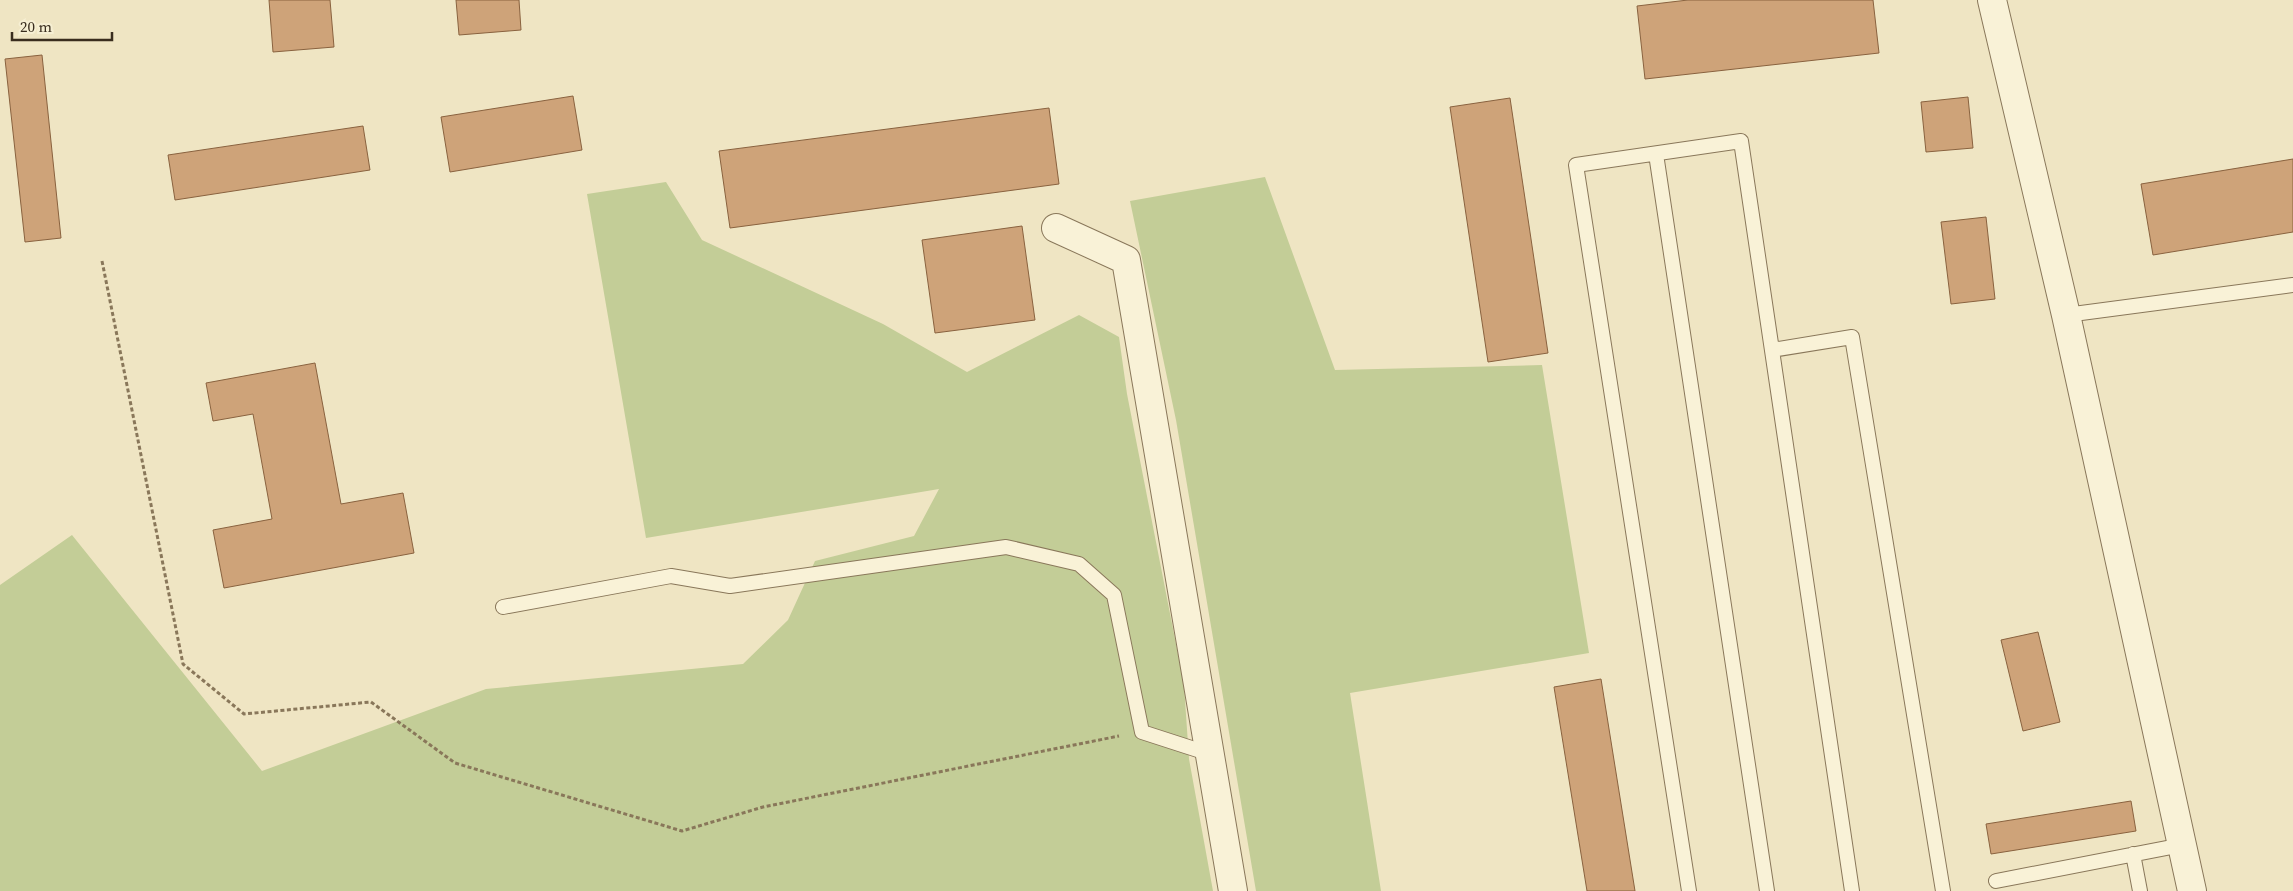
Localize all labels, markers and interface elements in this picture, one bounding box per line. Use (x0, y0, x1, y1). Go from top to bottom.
scale bar (12, 10, 112, 42)
text: 20 m (20, 16, 52, 37)

